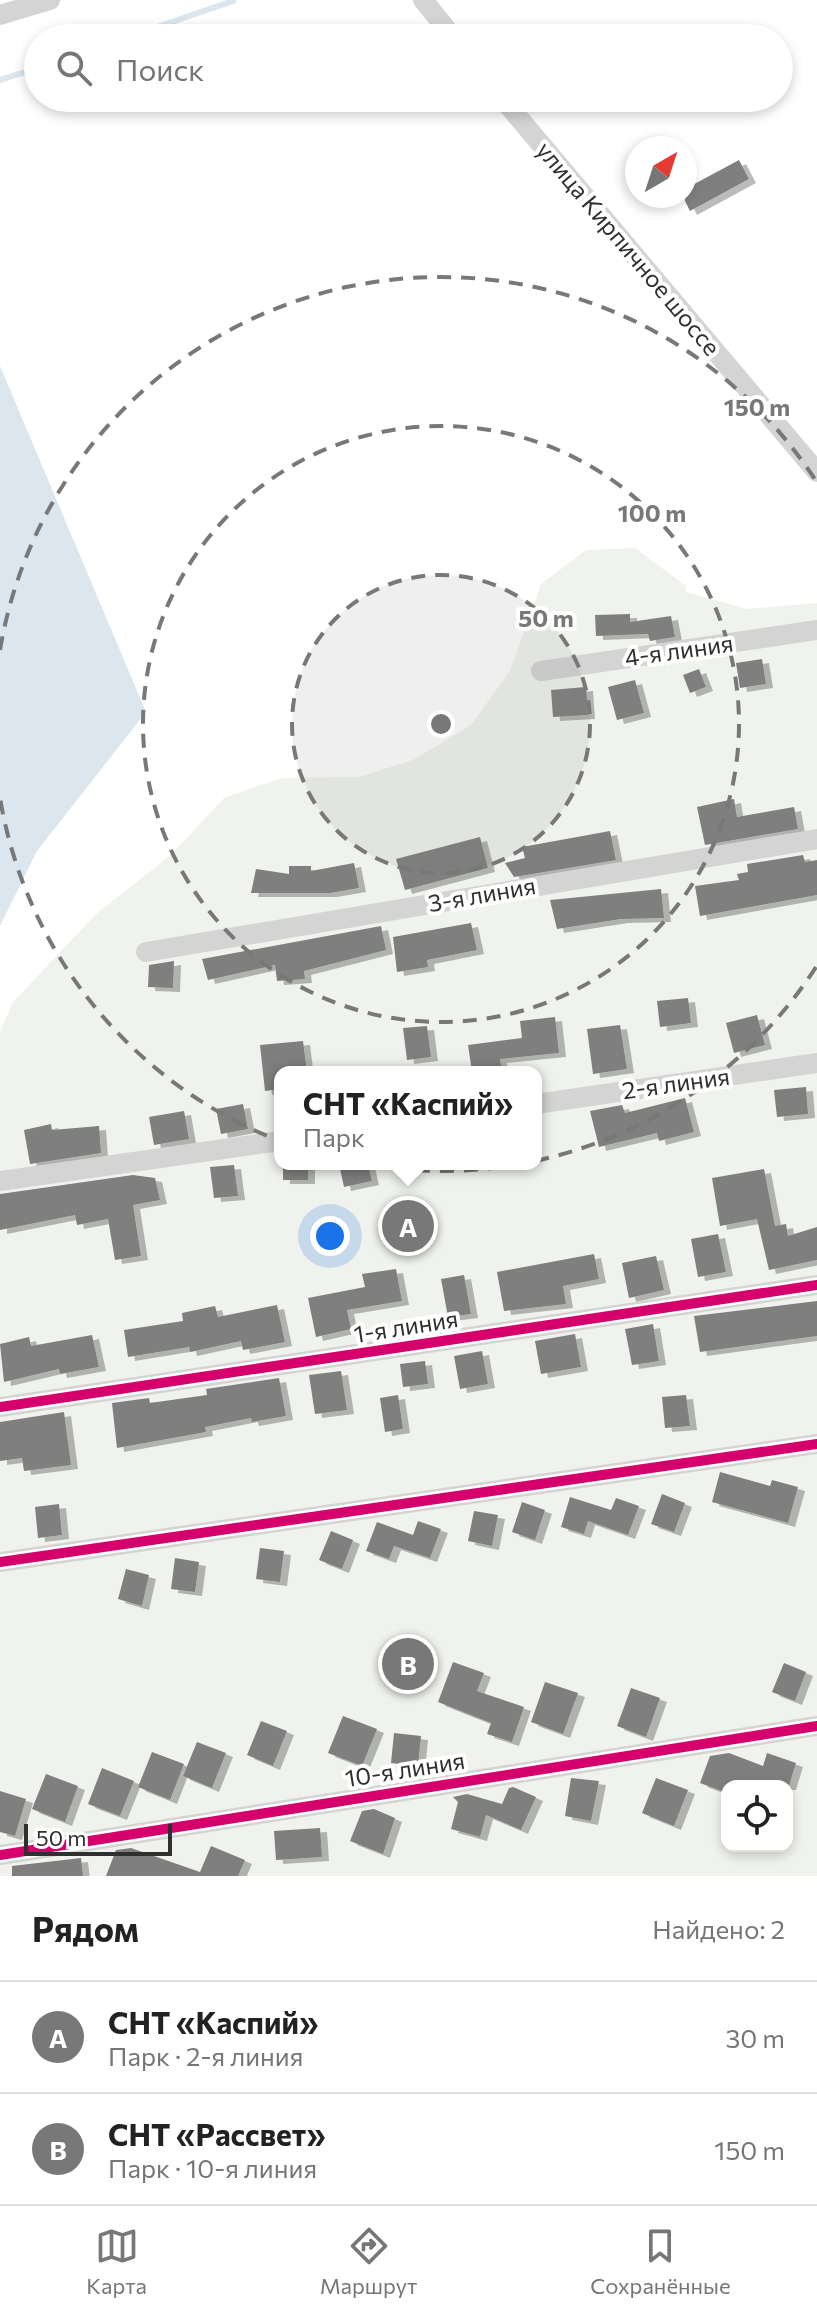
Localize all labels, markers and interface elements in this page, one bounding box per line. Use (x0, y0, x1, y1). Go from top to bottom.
search box (24, 24, 793, 112)
icon: search (52, 46, 96, 90)
text: Поиск (116, 50, 204, 87)
street label: улица Кирпичное шоссе (531, 135, 727, 361)
north arrow (625, 136, 697, 208)
text: 150 m (724, 392, 790, 421)
text: 100 m (618, 498, 686, 527)
text: 50 m (518, 603, 574, 632)
street label: 4-я линия (623, 628, 735, 671)
centre of rings (427, 710, 455, 738)
street label: 3-я линия (426, 870, 538, 917)
street label: 2-я линия (620, 1061, 731, 1104)
popup (274, 1066, 542, 1170)
text: СНТ «Каспий» (303, 1084, 513, 1121)
text: Парк (303, 1121, 365, 1152)
pin: A (382, 1196, 434, 1256)
your location (310, 1216, 350, 1256)
street label: 1-я линия (352, 1303, 460, 1348)
pin: B (382, 1634, 434, 1694)
street label: 10-я линия (343, 1745, 467, 1792)
map controls (721, 1780, 793, 1852)
button: locate (721, 1780, 793, 1852)
scale bar (24, 1820, 172, 1856)
text: 50 m (36, 1824, 86, 1851)
text: Рядом (32, 1907, 139, 1949)
text: Найдено: 2 (652, 1913, 785, 1944)
text: СНТ «Каспий» (108, 2003, 318, 2040)
text: A (49, 2022, 67, 2053)
text: 30 m (726, 2022, 785, 2053)
text: Парк · 2-я линия (108, 2040, 303, 2071)
text: СНТ «Рассвет» (108, 2115, 326, 2152)
text: B (49, 2134, 67, 2165)
text: 150 m (714, 2134, 785, 2165)
text: Парк · 10-я линия (108, 2152, 317, 2183)
tab: Карта (86, 2224, 147, 2299)
tab: Маршрут (320, 2224, 417, 2299)
tab: Сохранённые (590, 2224, 731, 2299)

